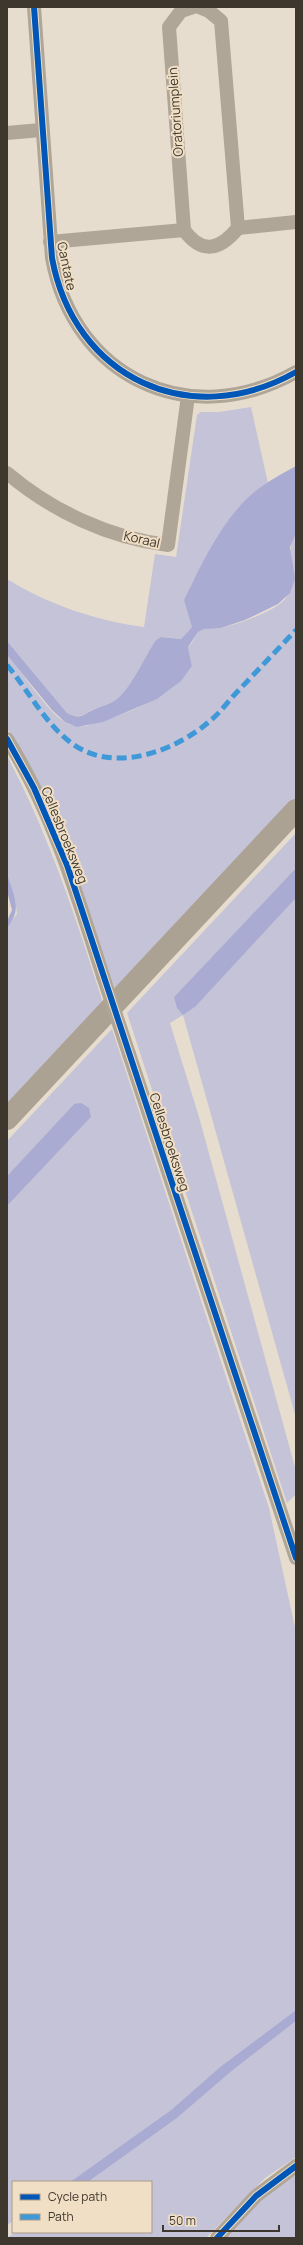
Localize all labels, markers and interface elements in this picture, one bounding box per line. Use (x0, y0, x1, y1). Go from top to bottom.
street label: Oratoriumplein (163, 67, 187, 157)
street label: Cantate (53, 240, 81, 292)
street label: Koraal (122, 526, 162, 552)
street label: Cellesbroeksweg (37, 784, 93, 886)
street label: Cellesbroeksweg (146, 1090, 194, 1194)
legend (12, 2181, 152, 2233)
text: Cycle path (48, 2188, 107, 2205)
scale bar (163, 2207, 279, 2233)
text: Path (48, 2208, 74, 2225)
text: 50 m (169, 2212, 196, 2229)

